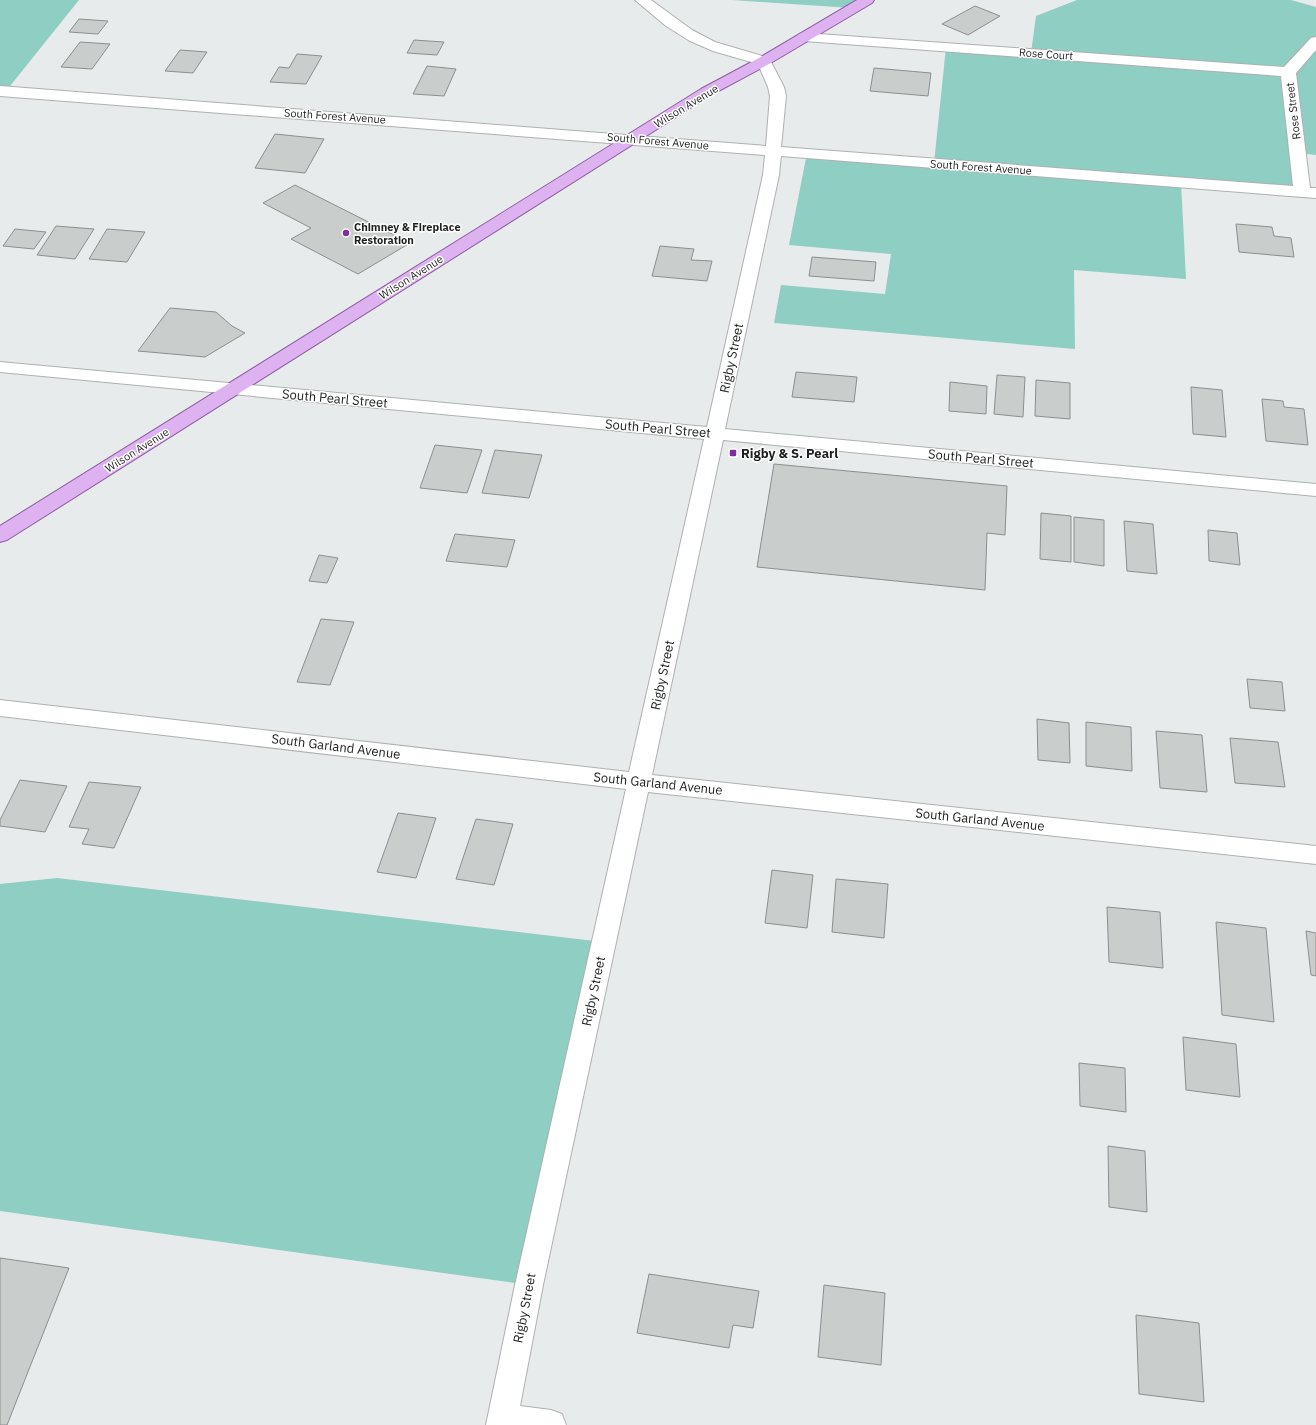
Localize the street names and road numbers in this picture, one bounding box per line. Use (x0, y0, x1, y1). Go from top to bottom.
street label: Rose Court (1018, 45, 1074, 63)
street label: Wilson Avenue (651, 81, 721, 131)
street label: Rose Street (1283, 82, 1303, 140)
street label: South Forest Avenue (284, 105, 386, 127)
street label: South Forest Avenue (607, 130, 709, 152)
street label: South Forest Avenue (930, 156, 1032, 178)
street label: Wilson Avenue (376, 252, 446, 302)
street label: Rigby Street (716, 322, 747, 395)
street label: South Pearl Street (281, 385, 388, 412)
street label: South Pearl Street (604, 415, 711, 442)
street label: Wilson Avenue (102, 425, 172, 475)
street label: South Pearl Street (927, 445, 1034, 472)
street label: Rigby Street (647, 639, 678, 712)
street label: South Garland Avenue (270, 730, 401, 763)
street label: South Garland Avenue (592, 768, 723, 799)
street label: South Garland Avenue (914, 804, 1045, 835)
street label: Rigby Street (578, 955, 609, 1028)
street label: Rigby Street (509, 1272, 540, 1345)

